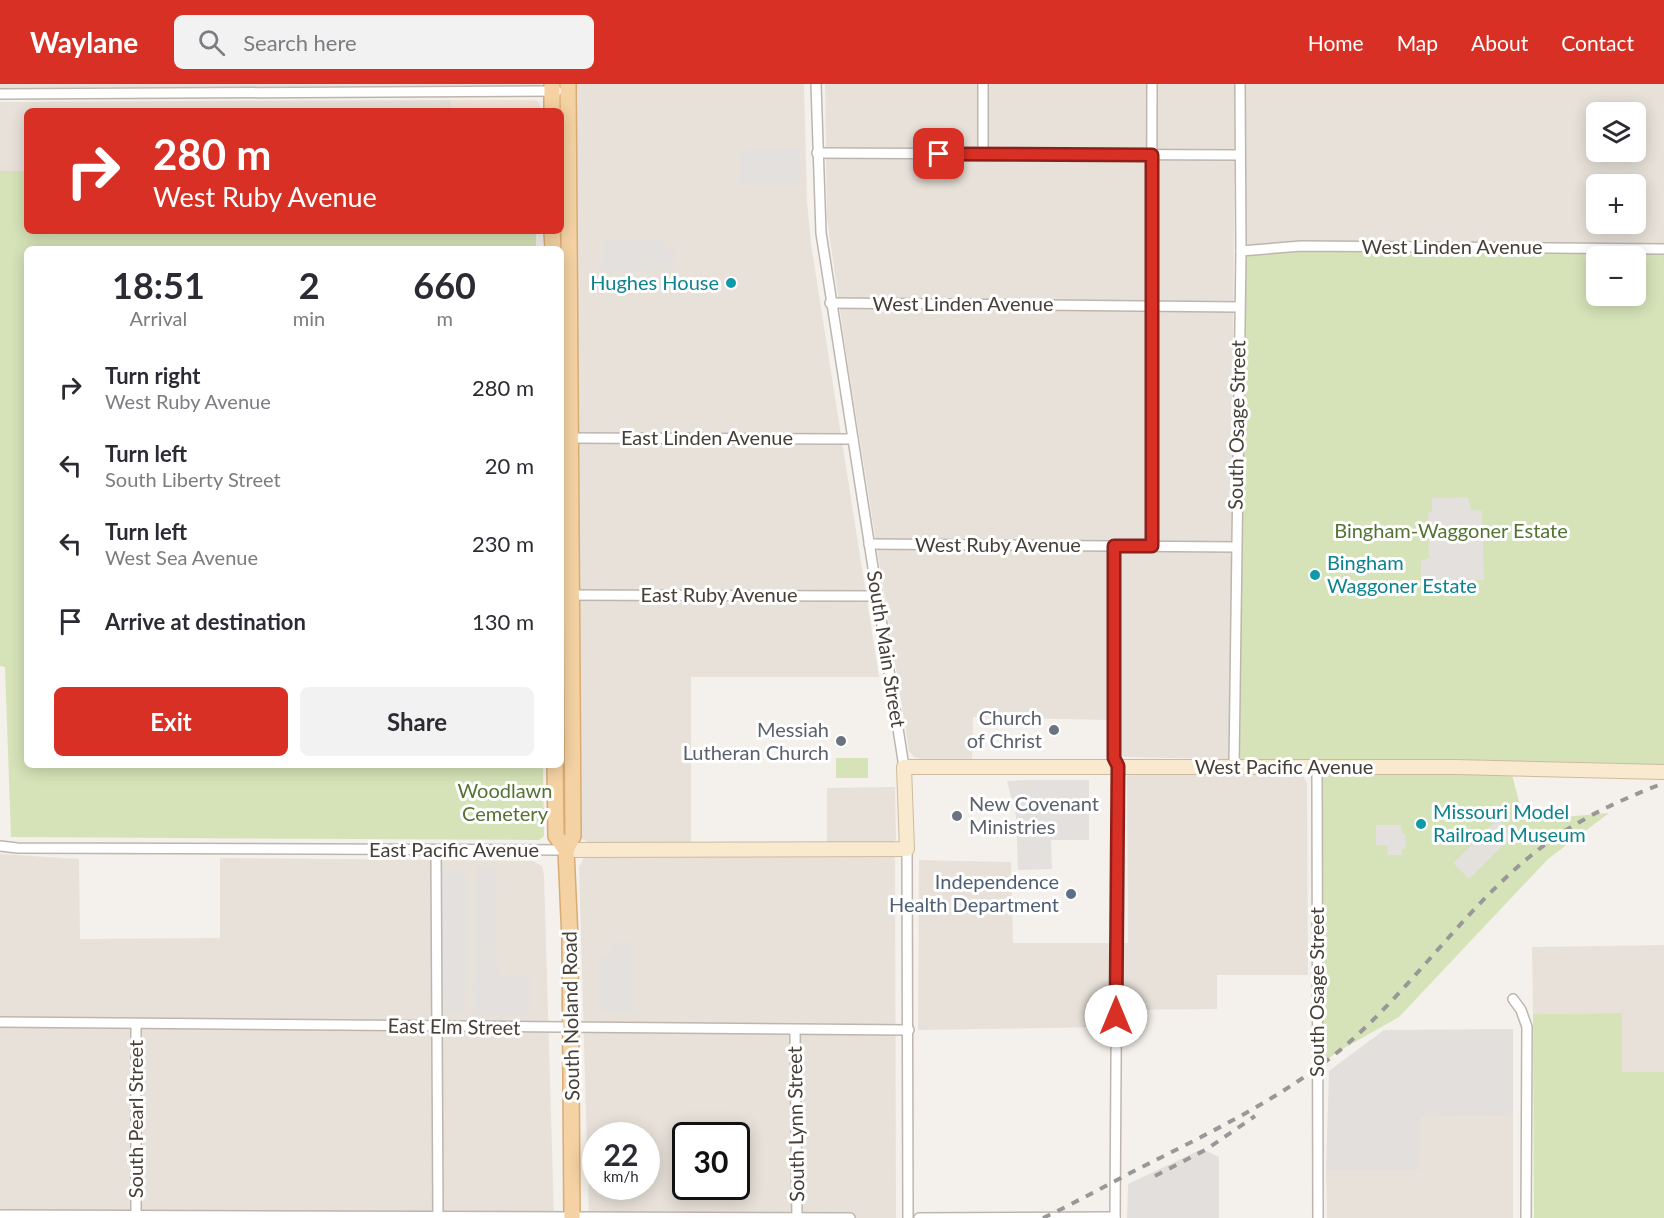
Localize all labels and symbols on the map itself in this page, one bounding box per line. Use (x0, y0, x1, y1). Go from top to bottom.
pin (913, 128, 964, 179)
street label: West Linden Avenue (1362, 234, 1542, 258)
place label: Hughes House (590, 270, 719, 294)
marker: Hughes House (724, 276, 738, 290)
street label: West Linden Avenue (873, 291, 1053, 315)
street label: South Osage Street (1223, 340, 1249, 510)
street label: East Linden Avenue (621, 425, 793, 449)
park label: Bingham-Waggoner Estate (1334, 518, 1568, 542)
street label: West Ruby Avenue (915, 532, 1081, 556)
place label: Bingham Waggoner Estate (1327, 550, 1477, 597)
marker: Bingham Waggoner Estate (1308, 568, 1322, 582)
street label: South Main Street (863, 569, 911, 729)
street label: East Ruby Avenue (640, 582, 798, 606)
place label: Church of Christ (967, 705, 1042, 752)
place label: Messiah Lutheran Church (683, 717, 829, 764)
marker: Church of Christ (1047, 723, 1061, 737)
marker: Messiah Lutheran Church (834, 734, 848, 748)
street label: West Pacific Avenue (1195, 754, 1373, 778)
park label: Woodlawn Cemetery (458, 778, 552, 825)
place label: New Covenant Ministries (969, 791, 1099, 838)
place label: Missouri Model Railroad Museum (1433, 799, 1586, 846)
marker: New Covenant Ministries (950, 809, 964, 823)
marker: Missouri Model Railroad Museum (1414, 817, 1428, 831)
street label: East Pacific Avenue (369, 837, 539, 861)
place label: Independence Health Department (889, 869, 1059, 916)
marker: Independence Health Department (1064, 887, 1078, 901)
street label: South Osage Street (1304, 907, 1328, 1077)
street label: South Noland Road (557, 931, 583, 1101)
position arrow (1084, 984, 1148, 1048)
street label: East Elm Street (387, 1013, 521, 1039)
street label: South Pearl Street (123, 1040, 147, 1198)
street label: South Lynn Street (782, 1046, 808, 1202)
speed limit sign: 30 (672, 1122, 750, 1200)

